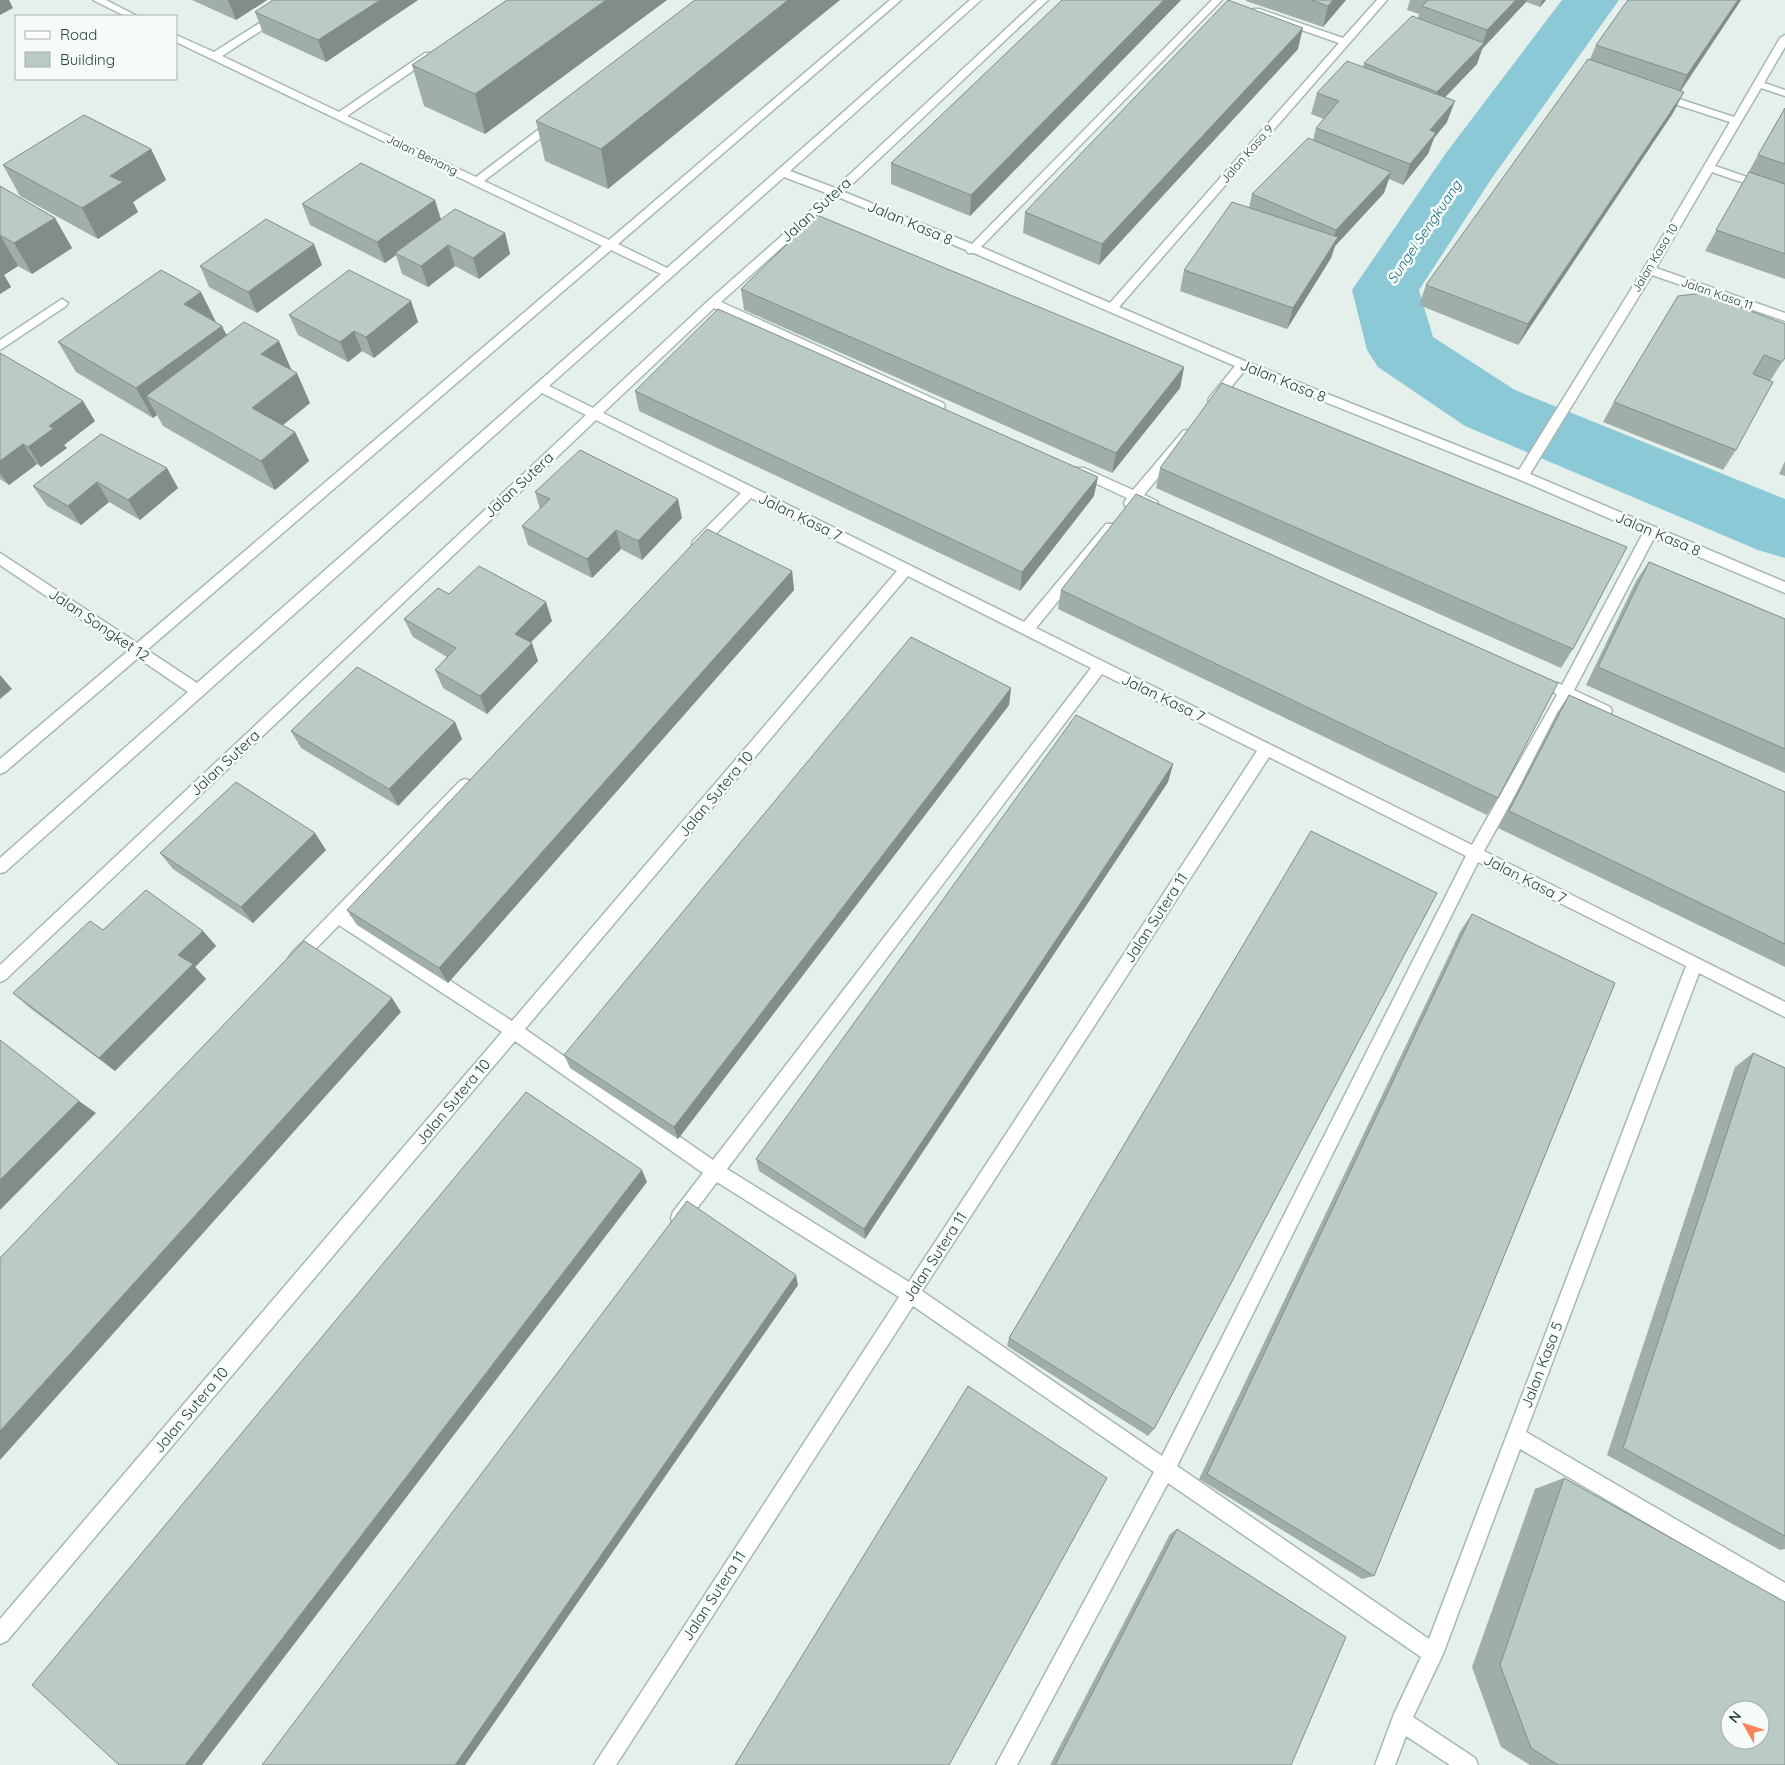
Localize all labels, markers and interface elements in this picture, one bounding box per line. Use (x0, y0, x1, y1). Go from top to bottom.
legend (15, 15, 178, 80)
text: Road (60, 25, 97, 44)
text: Building (60, 50, 115, 69)
street label: Jalan Kasa 9 (1217, 121, 1276, 186)
street label: Jalan Benang (384, 131, 460, 178)
street label: Jalan Sutera (777, 173, 855, 246)
water label: Sungei Sengkuang (1383, 176, 1466, 287)
street label: Jalan Kasa 8 (865, 196, 956, 249)
street label: Jalan Kasa 10 (1628, 221, 1681, 295)
street label: Jalan Kasa 11 (1679, 274, 1755, 313)
street label: Jalan Kasa 8 (1238, 355, 1329, 406)
street label: Jalan Sutera (480, 448, 557, 522)
street label: Jalan Kasa 7 (756, 488, 845, 545)
street label: Jalan Kasa 8 (1613, 507, 1704, 560)
street label: Jalan Songket 12 (45, 584, 153, 665)
street label: Jalan Kasa 7 (1119, 669, 1208, 726)
street label: Jalan Sutera (186, 726, 263, 800)
street label: Jalan Sutera 10 (674, 747, 757, 841)
street label: Jalan Kasa 7 (1481, 850, 1570, 908)
street label: Jalan Sutera 11 (1119, 869, 1192, 966)
street label: Jalan Sutera 10 (411, 1055, 494, 1149)
street label: Jalan Sutera 11 (898, 1208, 971, 1305)
street label: Jalan Kasa 5 (1516, 1319, 1567, 1411)
street label: Jalan Sutera 10 (149, 1363, 232, 1457)
street label: Jalan Sutera 11 (677, 1547, 750, 1644)
north arrow (1720, 1700, 1770, 1750)
text: N (1725, 1707, 1745, 1726)

